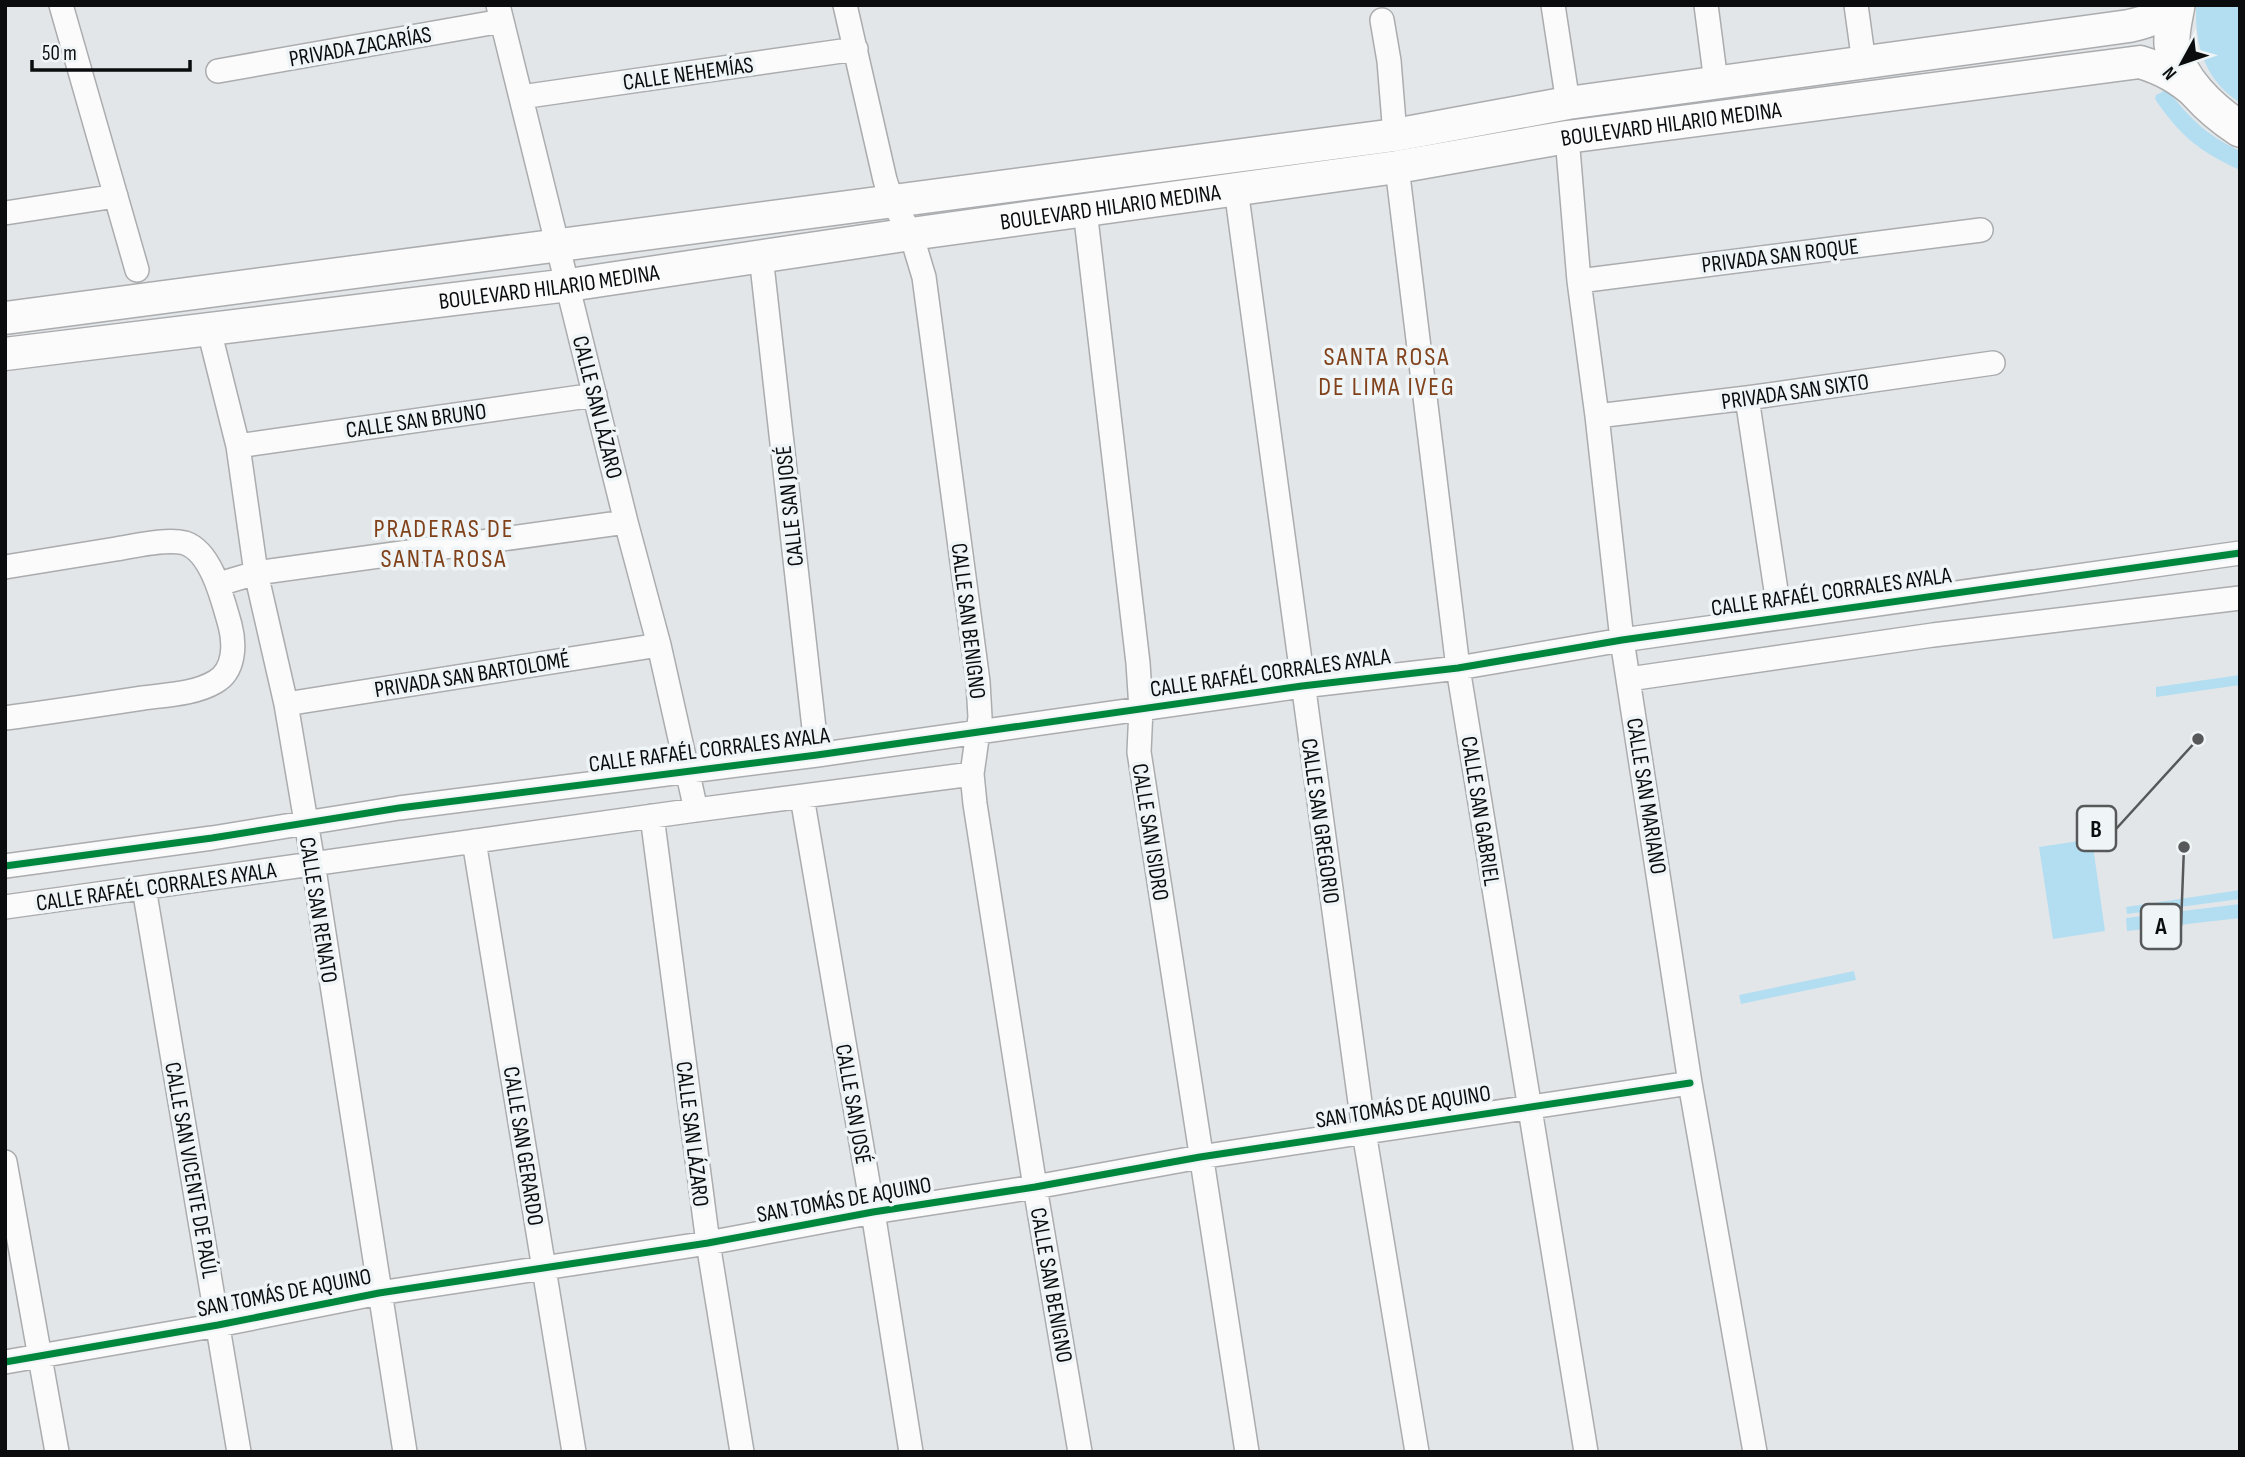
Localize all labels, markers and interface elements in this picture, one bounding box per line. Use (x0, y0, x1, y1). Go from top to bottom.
street label: PRIVADA ZACARÍAS (287, 21, 434, 73)
scale bar (32, 28, 189, 72)
north arrow (2147, 28, 2217, 98)
text: 50 m (42, 41, 77, 66)
street label: CALLE NEHEMÍAS (621, 51, 755, 97)
text: N (2158, 62, 2182, 84)
street label: BOULEVARD HILARIO MEDINA (1559, 96, 1783, 153)
street label: BOULEVARD HILARIO MEDINA (998, 178, 1222, 237)
street label: PRIVADA SAN ROQUE (1700, 232, 1860, 280)
street label: BOULEVARD HILARIO MEDINA (437, 259, 661, 316)
street label: CALLE SAN LÁZARO (566, 333, 628, 482)
district label: SANTA ROSA DE LIMA IVEG (1318, 342, 1456, 403)
street label: PRIVADA SAN SIXTO (1720, 368, 1871, 416)
street label: CALLE SAN BRUNO (344, 397, 488, 445)
street label: CALLE SAN JOSÉ (770, 444, 810, 568)
district label: PRADERAS DE SANTA ROSA (373, 514, 515, 575)
street label: CALLE SAN BENIGNO (945, 542, 991, 701)
street label: CALLE RAFAÉL CORRALES AYALA (1709, 561, 1953, 623)
street label: CALLE RAFAÉL CORRALES AYALA (1148, 642, 1392, 704)
street label: PRIVADA SAN BARTOLOMÉ (373, 646, 572, 704)
street label: CALLE SAN MARIANO (1620, 716, 1672, 876)
street label: CALLE RAFAÉL CORRALES AYALA (587, 721, 831, 779)
street label: CALLE SAN GABRIEL (1454, 734, 1506, 888)
street label: CALLE SAN GREGORIO (1295, 736, 1345, 906)
street label: CALLE SAN ISIDRO (1125, 762, 1175, 903)
callout: B (2077, 806, 2116, 851)
text: B (2090, 815, 2102, 844)
street label: CALLE SAN RENATO (293, 835, 343, 985)
street label: CALLE RAFAÉL CORRALES AYALA (34, 856, 278, 918)
callout: A (2141, 904, 2181, 949)
text: A (2154, 912, 2167, 941)
street label: CALLE SAN JOSÉ (829, 1042, 877, 1166)
street label: CALLE SAN VICENTE DE PAÚL (158, 1060, 224, 1281)
street label: CALLE SAN LÁZARO (669, 1060, 715, 1208)
street label: CALLE SAN GERARDO (497, 1065, 549, 1228)
street label: SAN TOMÁS DE AQUINO (1314, 1079, 1493, 1135)
street label: SAN TOMÁS DE AQUINO (755, 1171, 934, 1229)
street label: CALLE SAN BENIGNO (1024, 1205, 1078, 1365)
street label: SAN TOMÁS DE AQUINO (195, 1262, 374, 1324)

